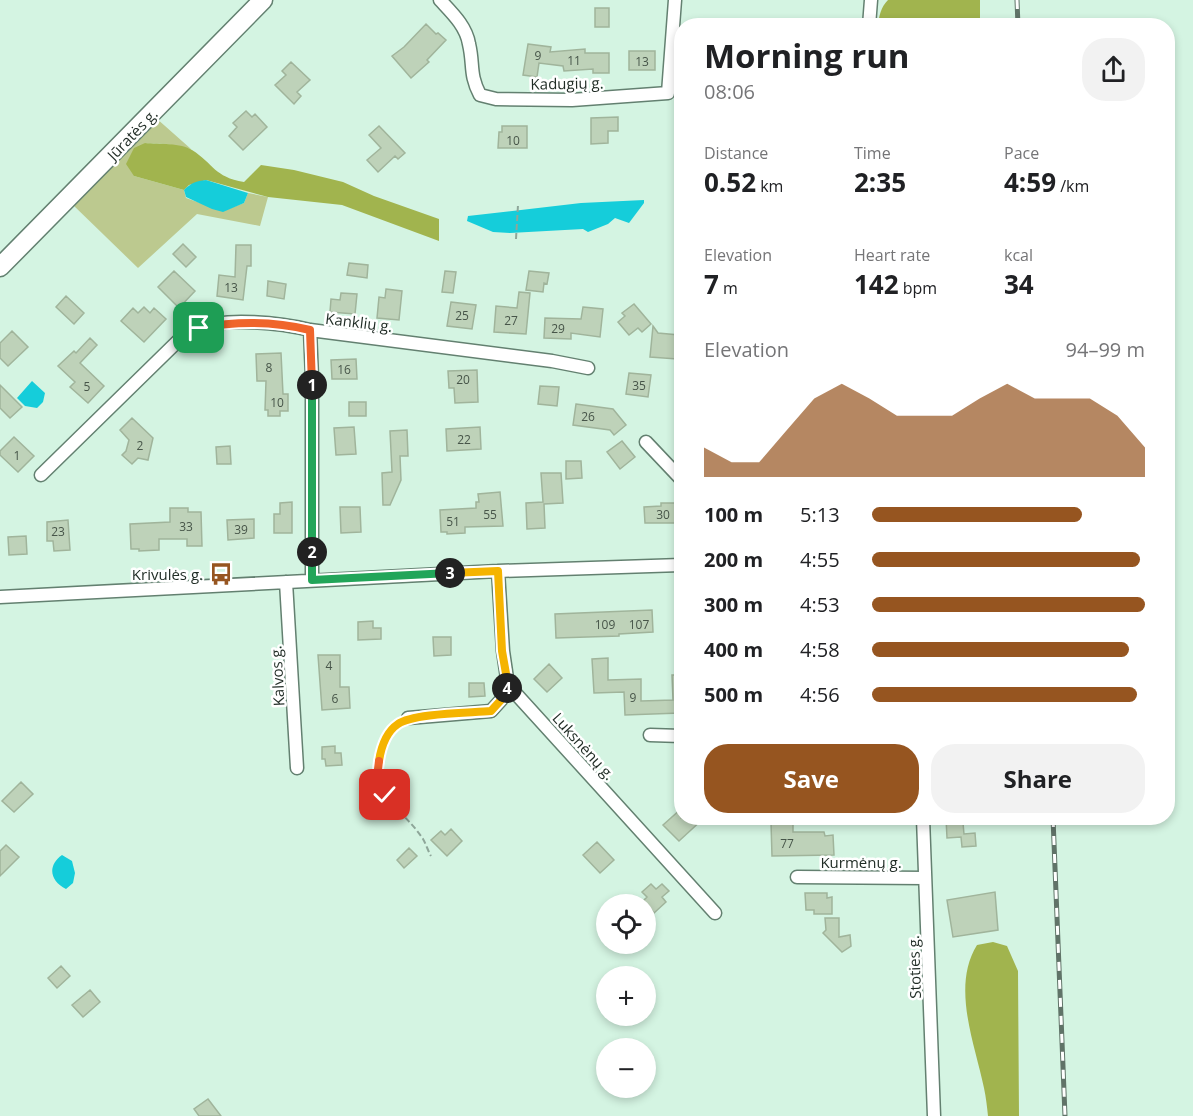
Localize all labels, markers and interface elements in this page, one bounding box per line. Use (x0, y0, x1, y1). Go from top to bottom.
text: Morning run (704, 33, 910, 78)
button: share (1082, 38, 1145, 101)
house number: 9 (535, 47, 542, 64)
house number: 11 (567, 52, 581, 69)
house number: 13 (635, 53, 649, 70)
street label: Kadugių g. (530, 72, 604, 94)
text: 08:06 (704, 78, 755, 105)
street label: Jūratės g. (101, 104, 162, 166)
house number: 10 (506, 132, 520, 149)
text: Distance (704, 142, 768, 164)
text: Time (854, 142, 891, 164)
text: Pace (1004, 142, 1039, 164)
text: 0.52 (704, 164, 756, 200)
text: 2:35 (854, 164, 906, 200)
text: 4:59 (1004, 164, 1056, 200)
text: km (756, 175, 783, 197)
text: /km (1056, 175, 1089, 197)
text: Elevation (704, 244, 772, 266)
text: Heart rate (854, 244, 930, 266)
text: kcal (1004, 244, 1033, 266)
text: 7 (704, 266, 719, 302)
text: 142 (854, 266, 899, 302)
text: 34 (1004, 266, 1034, 302)
text: m (719, 277, 738, 299)
text: bpm (899, 277, 937, 299)
house number: 13 (224, 279, 238, 296)
pin (173, 302, 224, 353)
house number: 25 (455, 307, 469, 324)
street label: Kanklių g. (324, 308, 394, 336)
icon: arrive (182, 311, 215, 344)
house number: 27 (504, 312, 518, 329)
house number: 29 (551, 320, 565, 337)
text: Elevation (704, 336, 789, 363)
text: 94–99 m (1066, 336, 1145, 363)
house number: 8 (266, 359, 273, 376)
house number: 16 (337, 361, 351, 378)
pin: 1 (297, 370, 327, 400)
house number: 20 (456, 371, 470, 388)
text: 1 (307, 374, 317, 396)
house number: 35 (632, 377, 646, 394)
house number: 5 (84, 378, 91, 395)
house number: 10 (270, 394, 284, 411)
house number: 26 (581, 408, 595, 425)
house number: 22 (457, 431, 471, 448)
house number: 2 (137, 437, 144, 454)
house number: 1 (14, 447, 20, 464)
text: 100 m (704, 501, 763, 528)
text: 5:13 (800, 501, 840, 528)
house number: 55 (483, 506, 497, 523)
house number: 30 (656, 506, 670, 523)
house number: 51 (446, 513, 460, 530)
house number: 33 (179, 518, 193, 535)
house number: 39 (234, 521, 248, 538)
house number: 23 (51, 523, 65, 540)
pin: 2 (297, 537, 327, 567)
text: 2 (307, 541, 317, 563)
text: 200 m (704, 546, 763, 573)
text: 4:55 (800, 546, 840, 573)
pin: 3 (435, 558, 465, 588)
bus stop icon: Krivulės g. (208, 561, 234, 587)
text: 3 (445, 562, 455, 584)
place label: Krivulės g. (132, 564, 203, 584)
text: 300 m (704, 591, 763, 618)
text: 4:53 (800, 591, 840, 618)
house number: 109 (595, 616, 615, 633)
house number: 107 (629, 616, 649, 633)
text: 400 m (704, 636, 763, 663)
text: 4:58 (800, 636, 840, 663)
street label: Kalvos g. (265, 645, 289, 707)
house number: 4 (326, 657, 333, 674)
pin: 4 (492, 673, 522, 703)
text: 4 (502, 677, 512, 699)
text: 500 m (704, 681, 763, 708)
text: 4:56 (800, 681, 840, 708)
house number: 9 (630, 689, 637, 706)
house number: 6 (332, 690, 339, 707)
street label: Luksnėnų g. (548, 708, 620, 784)
button: Save (704, 744, 919, 813)
button: Share (931, 744, 1145, 813)
pin (359, 769, 410, 820)
icon: check (368, 778, 401, 811)
house number: 77 (780, 835, 794, 852)
street label: Kurmėnų g. (820, 852, 902, 872)
map controls (596, 894, 656, 1098)
button: locate (596, 894, 656, 954)
street label: Stoties g. (903, 935, 925, 999)
button: + (596, 966, 656, 1026)
button: − (596, 1038, 656, 1098)

